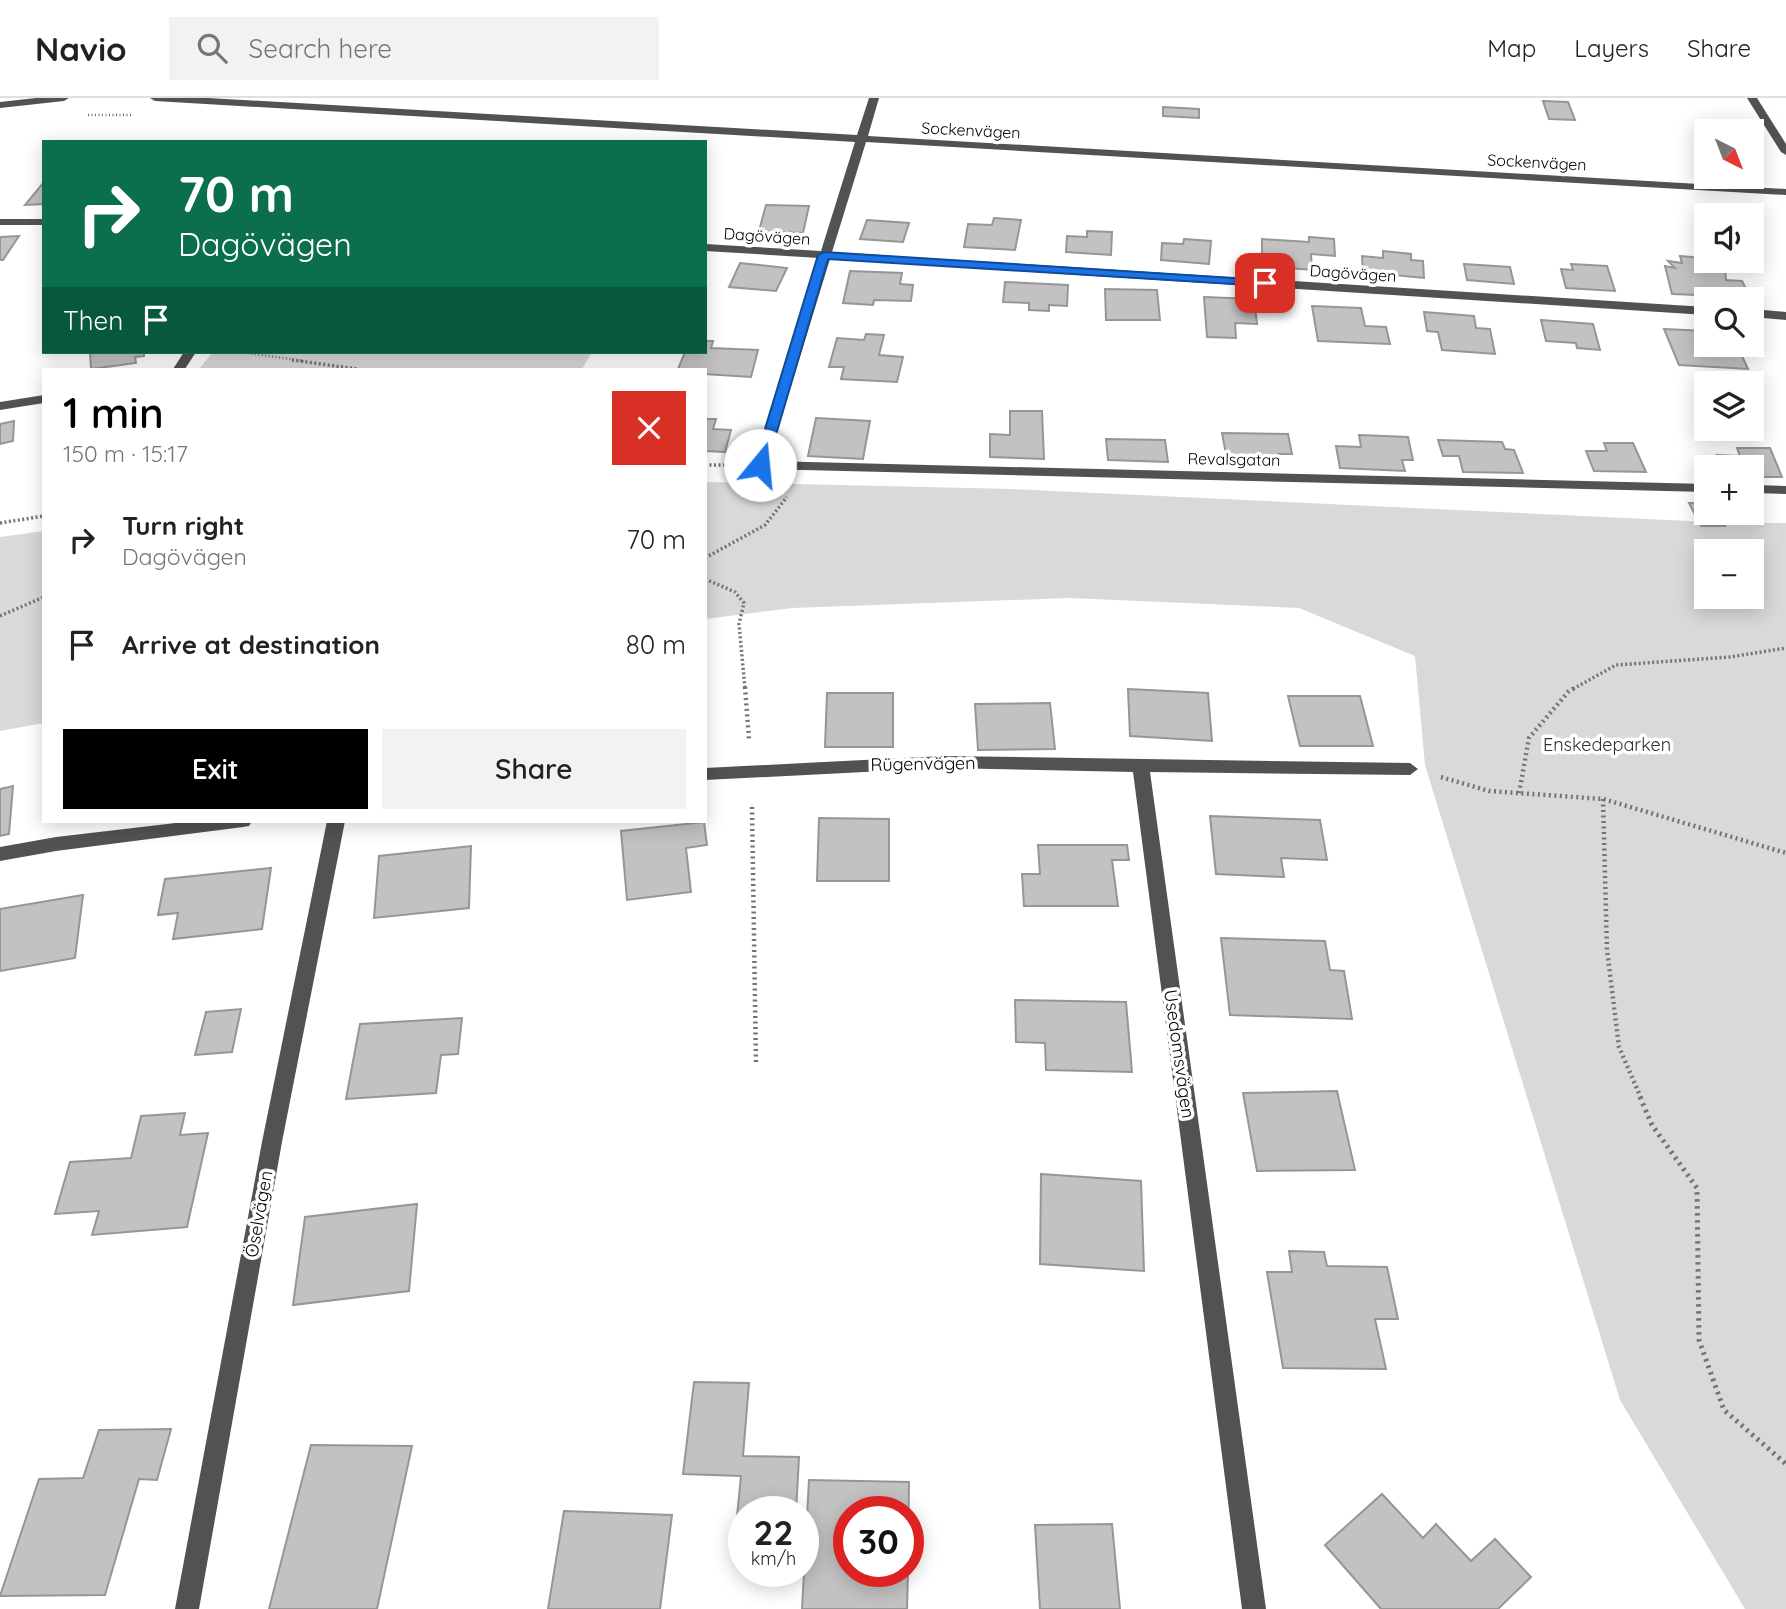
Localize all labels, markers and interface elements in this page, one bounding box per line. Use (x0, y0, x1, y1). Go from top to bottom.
search box (169, 17, 659, 80)
text: Navio (35, 28, 127, 69)
icon: search (193, 29, 231, 67)
text: Search here (249, 32, 392, 65)
text: Map (1487, 33, 1536, 63)
text: Layers (1574, 33, 1649, 63)
text: Share (1687, 33, 1751, 63)
street label: Sockenvägen (921, 117, 1021, 143)
north arrow (1694, 119, 1764, 189)
map controls (1694, 119, 1764, 609)
street label: Sockenvägen (1487, 149, 1587, 175)
text: 70 m (178, 163, 294, 224)
icon: right (63, 168, 154, 259)
button: sound (1694, 203, 1764, 273)
street label: Dagövägen (723, 223, 811, 249)
text: Dagövägen (178, 224, 352, 264)
pin (1235, 253, 1295, 313)
street label: Dagövägen (1309, 260, 1397, 286)
icon: arrive (1246, 264, 1284, 302)
button: search (1694, 287, 1764, 357)
icon: arrive (137, 301, 175, 339)
text: Then (63, 304, 123, 337)
button: layers (1694, 371, 1764, 441)
text: 1 min (63, 386, 164, 439)
button: close (612, 391, 686, 465)
position arrow (723, 428, 797, 502)
text: 150 m · 15:17 (63, 439, 188, 468)
street label: Revalsgatan (1187, 448, 1281, 470)
button: + (1694, 455, 1764, 525)
text: Turn right (122, 509, 244, 542)
icon: right (63, 521, 101, 559)
text: 70 m (626, 523, 686, 556)
button: − (1694, 539, 1764, 609)
text: Dagövägen (122, 542, 247, 571)
icon: arrive (63, 626, 101, 664)
text: Arrive at destination (122, 628, 380, 661)
text: 80 m (626, 628, 686, 661)
button: Exit (63, 729, 368, 809)
button: Share (382, 729, 686, 809)
park label: Enskedeparken (1543, 733, 1671, 756)
street label: Rügenvägen (870, 751, 976, 776)
street label: Usedomsvägen (1159, 988, 1200, 1120)
street label: Öselvägen (240, 1169, 277, 1259)
speed limit sign: 30 (833, 1496, 924, 1587)
text: 22 (754, 1510, 793, 1554)
text: km/h (751, 1547, 796, 1570)

